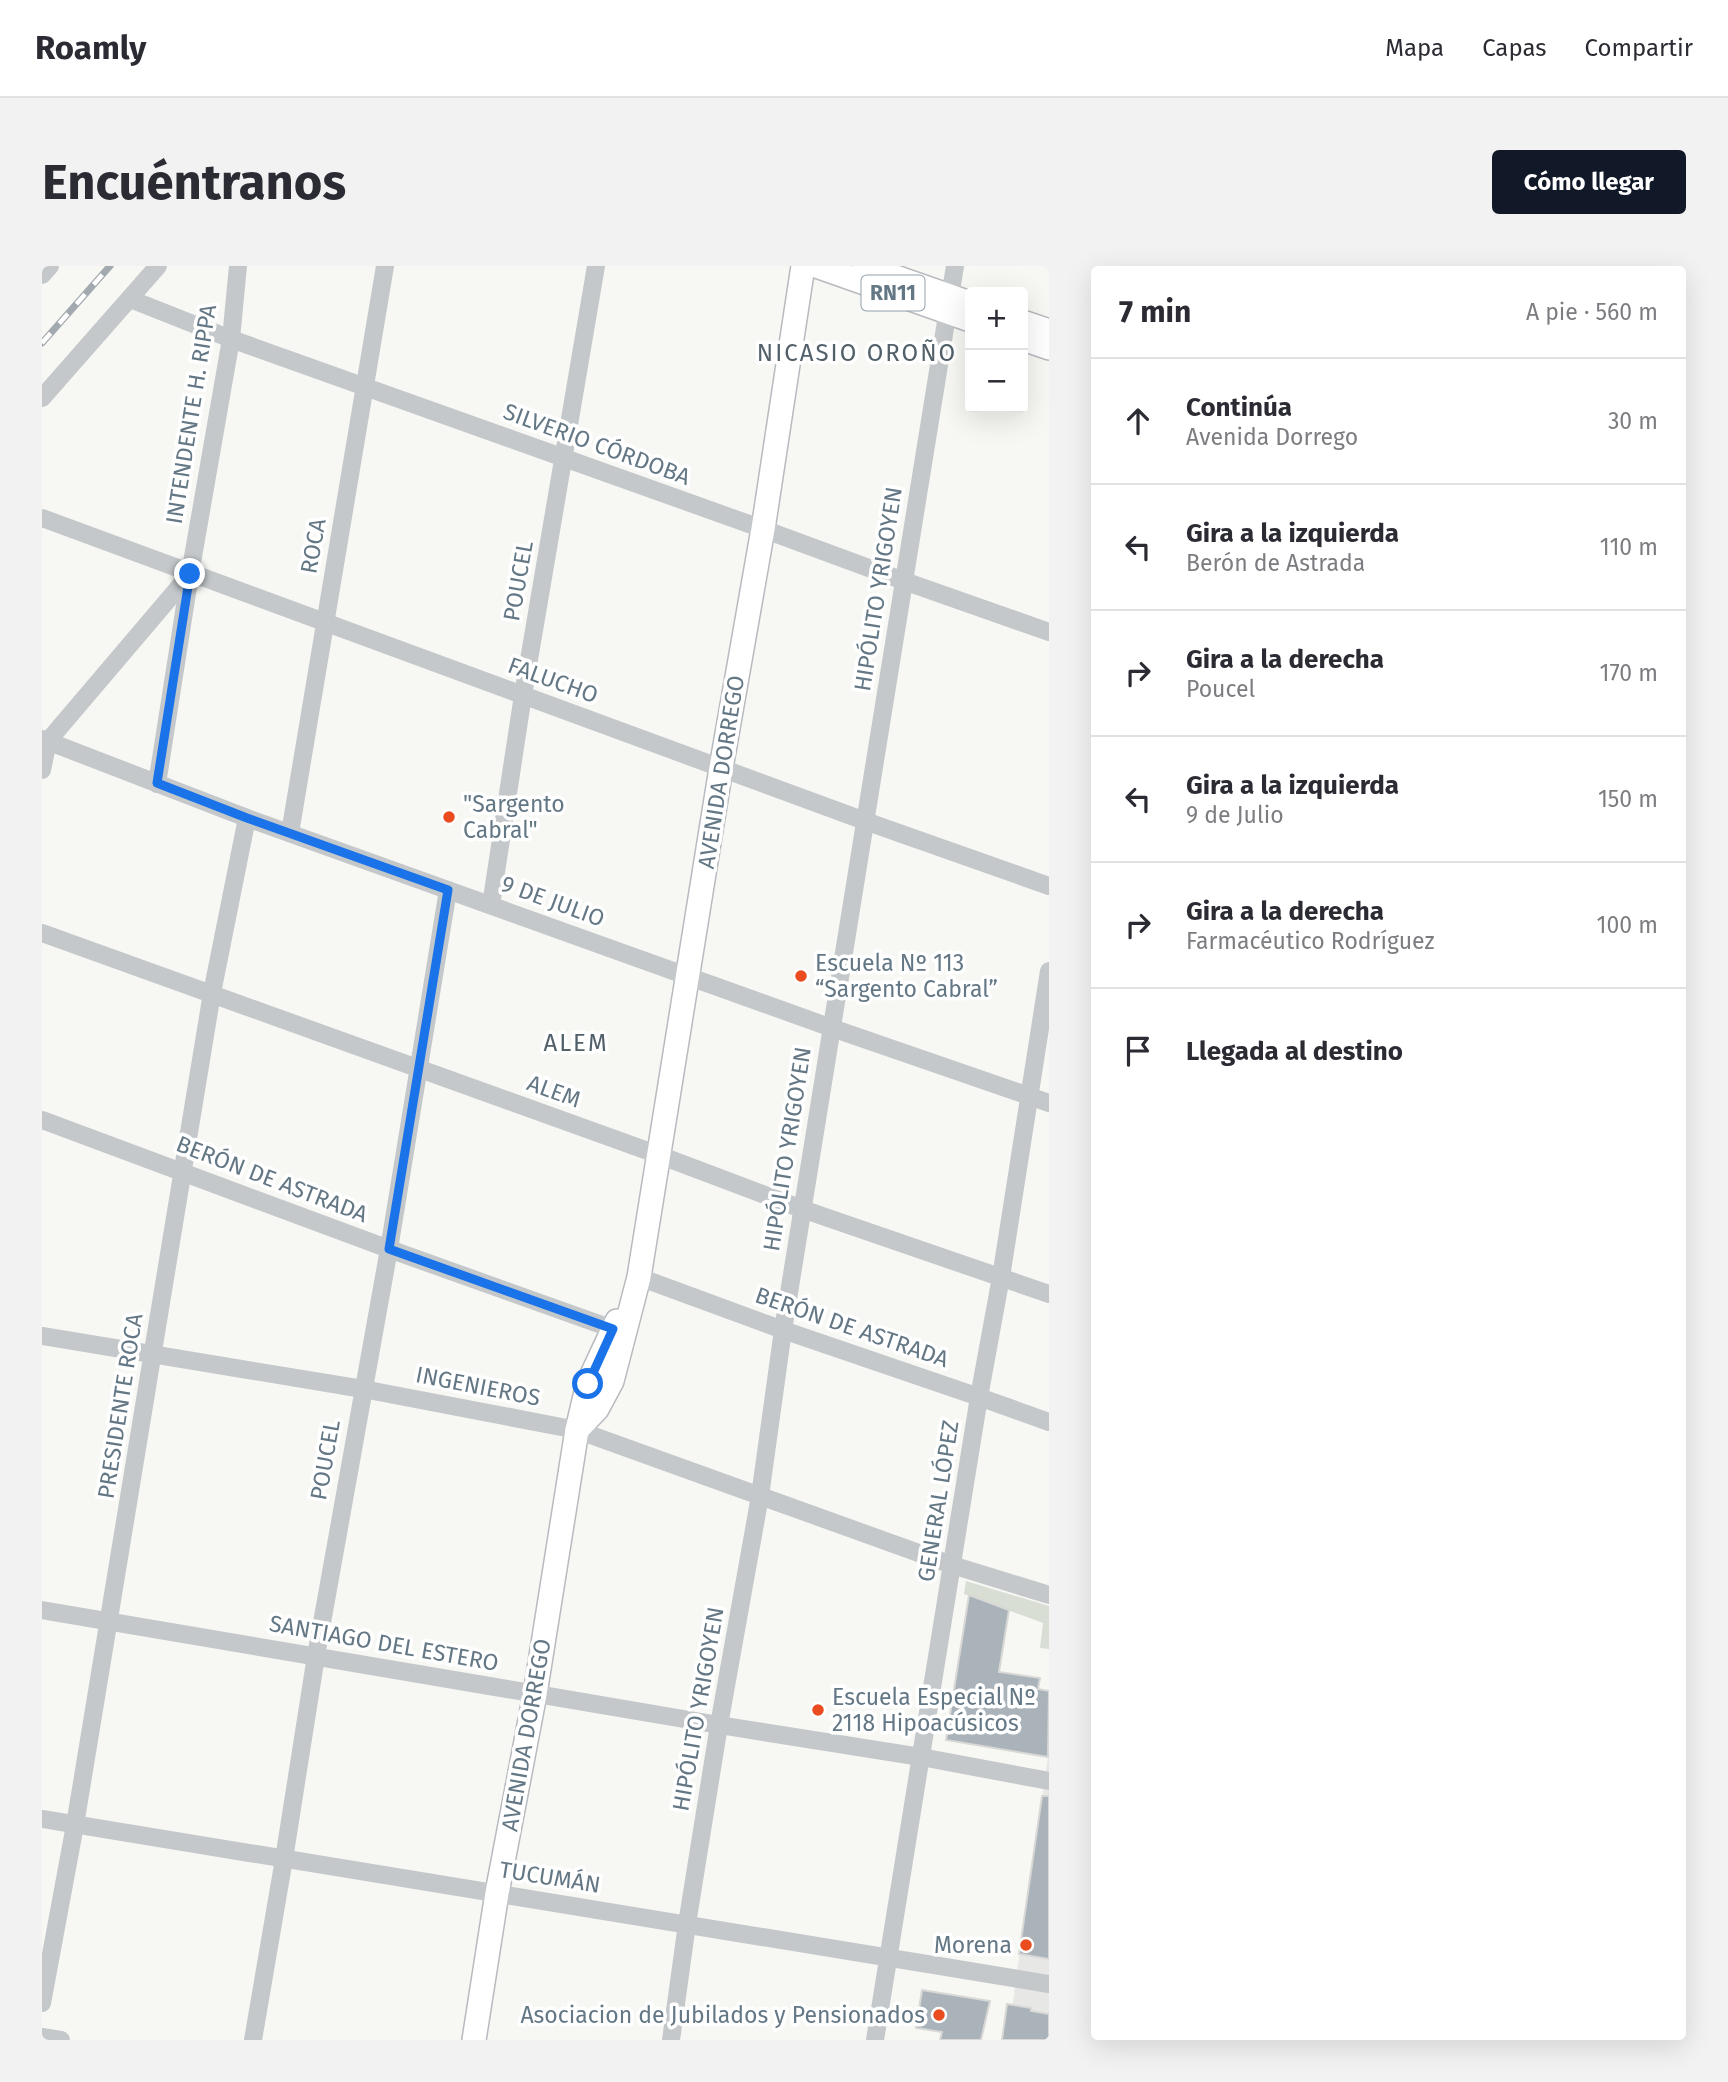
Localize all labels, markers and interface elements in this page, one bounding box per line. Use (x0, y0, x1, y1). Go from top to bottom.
text: Roamly (35, 28, 146, 68)
text: Mapa (1385, 34, 1444, 62)
text: Capas (1482, 34, 1546, 62)
text: Compartir (1584, 34, 1693, 62)
button: Cómo llegar (1492, 150, 1686, 214)
text: Encuéntranos (42, 153, 346, 212)
road number: RN11 (862, 276, 924, 310)
map controls (965, 287, 1028, 413)
button: + (965, 287, 1028, 350)
text: 7 min (1119, 294, 1191, 330)
text: A pie · 560 m (1526, 298, 1658, 326)
street label: INTENDENTE H. RIPPA (160, 301, 222, 526)
district label: NICASIO OROÑO (757, 339, 957, 367)
button: − (965, 350, 1028, 413)
text: Continúa (1186, 392, 1292, 423)
street label: SILVERIO CÓRDOBA (500, 396, 695, 491)
icon: ahead (1119, 402, 1157, 440)
text: 30 m (1608, 407, 1658, 435)
text: Avenida Dorrego (1186, 423, 1358, 451)
street label: HIPÓLITO YRIGOYEN (847, 485, 908, 693)
street label: ROCA (294, 515, 332, 576)
text: Gira a la izquierda (1186, 518, 1399, 549)
icon: left (1119, 528, 1157, 566)
text: 110 m (1600, 533, 1658, 561)
street label: POUCEL (497, 539, 539, 623)
text: Berón de Astrada (1186, 549, 1365, 577)
route end (174, 558, 205, 589)
text: Gira a la derecha (1186, 644, 1384, 675)
street label: FALUCHO (504, 651, 602, 709)
icon: right (1119, 654, 1157, 692)
text: 170 m (1599, 659, 1658, 687)
street label: AVENIDA DORREGO (692, 673, 750, 871)
text: Poucel (1186, 675, 1255, 703)
text: Gira a la izquierda (1186, 770, 1399, 801)
icon: left (1119, 780, 1157, 818)
text: 150 m (1598, 785, 1658, 813)
place label: "Sargento Cabral" (463, 790, 565, 844)
text: 9 de Julio (1186, 801, 1284, 829)
marker: "Sargento Cabral" (441, 809, 457, 825)
street label: 9 DE JULIO (498, 869, 608, 933)
text: Gira a la derecha (1186, 896, 1384, 927)
icon: right (1119, 906, 1157, 944)
text: 100 m (1597, 911, 1658, 939)
text: Farmacéutico Rodríguez (1186, 927, 1435, 955)
place label: Escuela Nº 113 “Sargento Cabral” (815, 949, 998, 1003)
marker: Escuela Nº 113 “Sargento Cabral” (793, 968, 809, 984)
district label: ALEM (543, 1029, 609, 1057)
icon: arrive (1119, 1032, 1157, 1070)
text: Llegada al destino (1186, 1036, 1403, 1067)
street label: HIPÓLITO YRIGOYEN (756, 1045, 817, 1253)
street label: ALEM (523, 1068, 585, 1114)
street label: BERÓN DE ASTRADA (172, 1129, 373, 1229)
street label: BERÓN DE ASTRADA (752, 1280, 954, 1374)
street label: PRESIDENTE ROCA (92, 1310, 149, 1501)
street label: INGENIEROS (413, 1360, 543, 1412)
route start (572, 1368, 603, 1399)
street label: POUCEL (304, 1418, 346, 1502)
street label: GENERAL LÓPEZ (910, 1418, 965, 1584)
street label: HIPÓLITO YRIGOYEN (665, 1605, 730, 1813)
street label: SANTIAGO DEL ESTERO (267, 1609, 501, 1677)
street label: AVENIDA DORREGO (495, 1636, 557, 1834)
place label: Escuela Especial Nº 2118 Hipoacúsicos (832, 1683, 1036, 1737)
marker: Escuela Especial Nº 2118 Hipoacúsicos (810, 1702, 826, 1718)
street label: TUCUMÁN (498, 1854, 603, 1899)
place label: Morena (934, 1931, 1012, 1959)
marker: Morena (1018, 1937, 1034, 1953)
place label: Asociacion de Jubilados y Pensionados (520, 2001, 925, 2029)
marker: Asociacion de Jubilados y Pensionados (931, 2007, 947, 2023)

